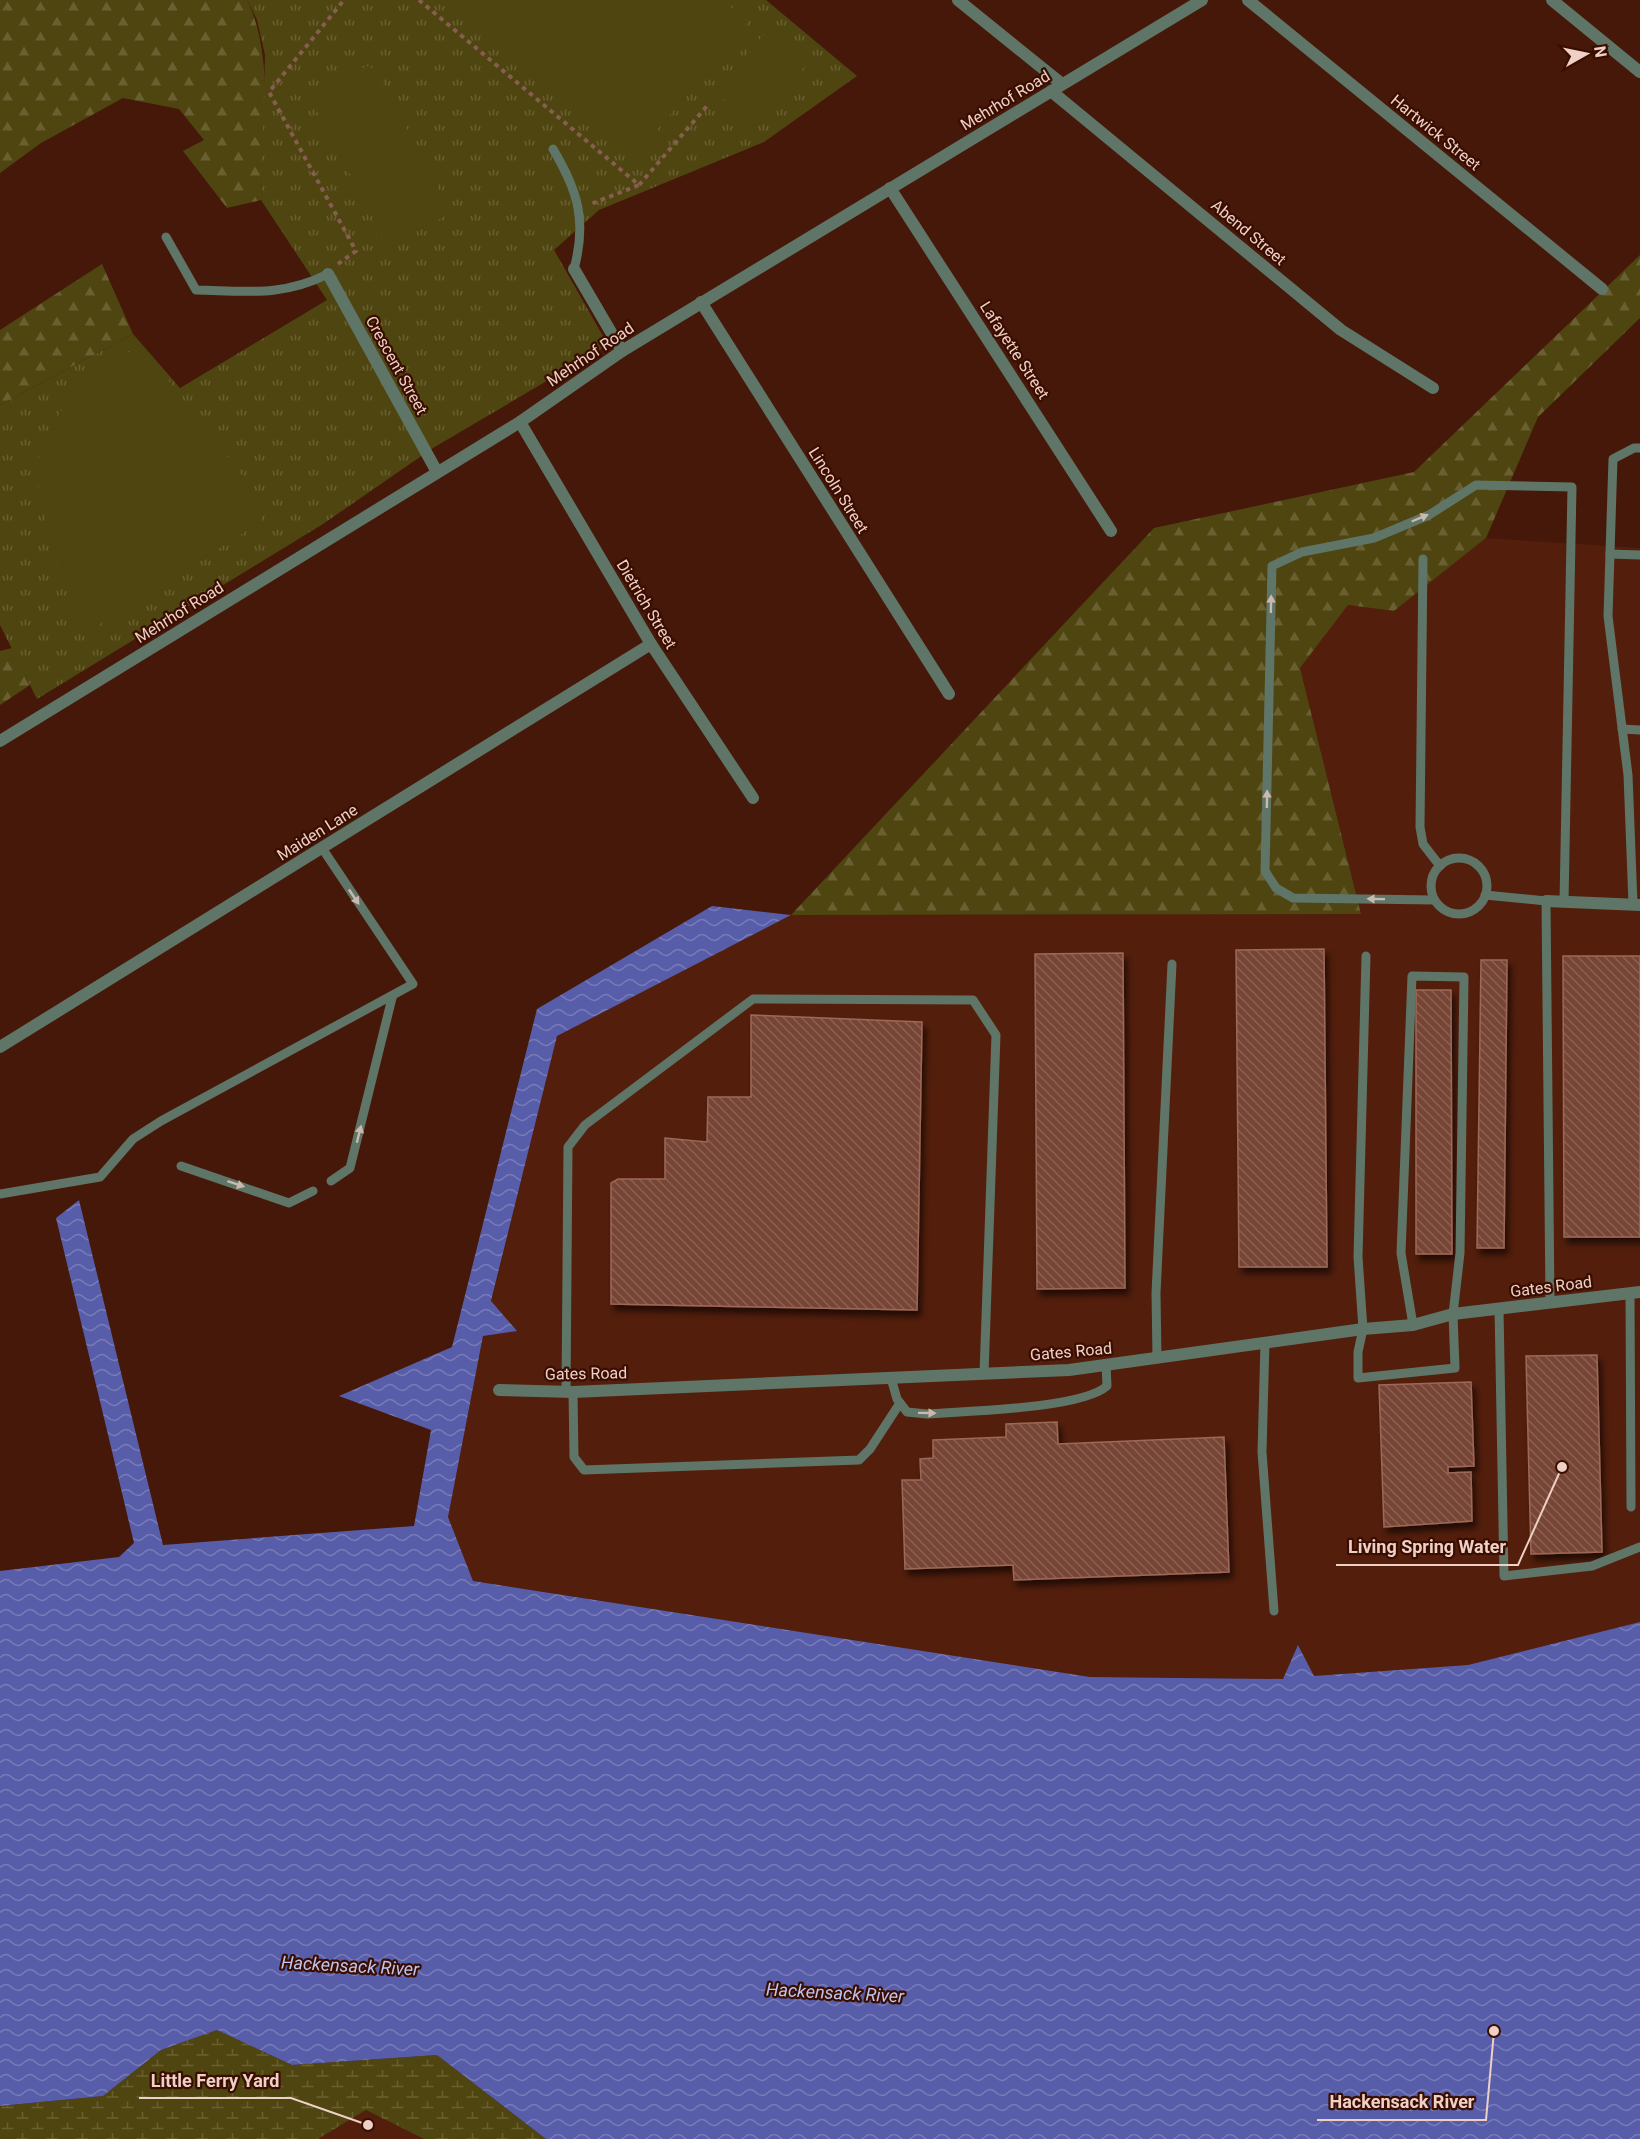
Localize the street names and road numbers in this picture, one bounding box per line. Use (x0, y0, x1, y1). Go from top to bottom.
street label: Mehrhof Road (957, 66, 1053, 135)
street label: Hartwick Street (1387, 90, 1484, 174)
street label: Abend Street (1207, 196, 1290, 269)
street label: Lafayette Street (976, 298, 1053, 403)
street label: Crescent Street (362, 313, 431, 418)
street label: Mehrhof Road (543, 318, 637, 390)
street label: Lincoln Street (805, 444, 873, 537)
street label: Dietrich Street (612, 556, 681, 652)
street label: Mehrhof Road (131, 578, 227, 647)
street label: Maiden Lane (273, 800, 361, 865)
street label: Gates Road (1509, 1272, 1593, 1301)
street label: Gates Road (1029, 1338, 1113, 1365)
street label: Gates Road (545, 1363, 627, 1384)

